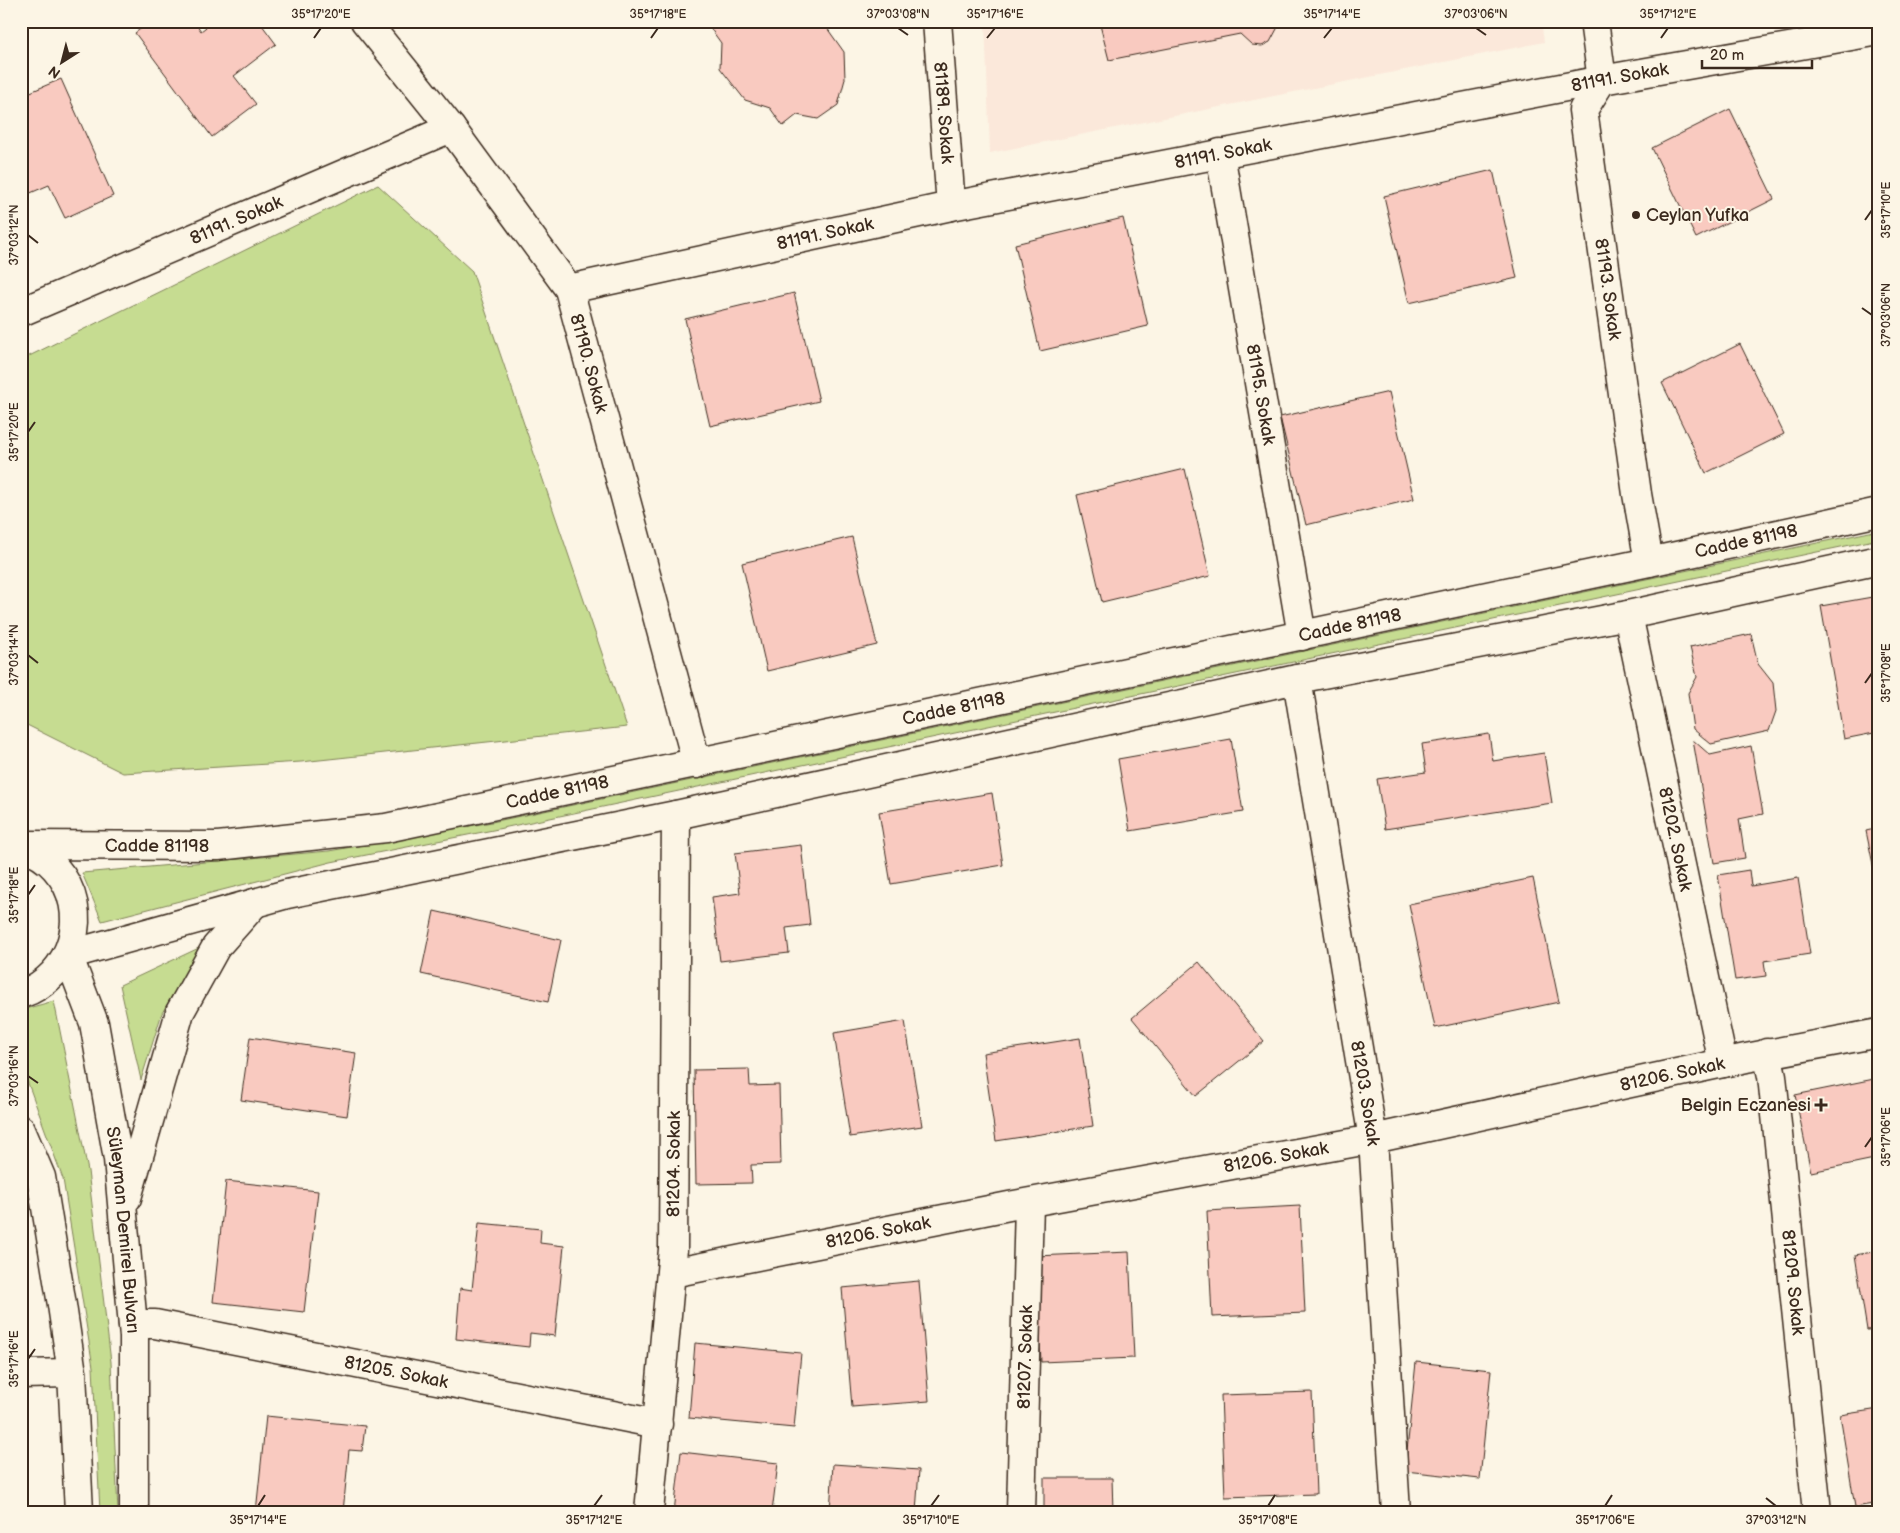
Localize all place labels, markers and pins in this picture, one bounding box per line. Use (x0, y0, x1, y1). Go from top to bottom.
place label: Ceylan Yufka (1646, 205, 1749, 226)
marker: Ceylan Yufka (1630, 209, 1642, 221)
place label: Belgin Eczanesi (1681, 1095, 1811, 1116)
marker: Belgin Eczanesi (1815, 1099, 1827, 1111)

